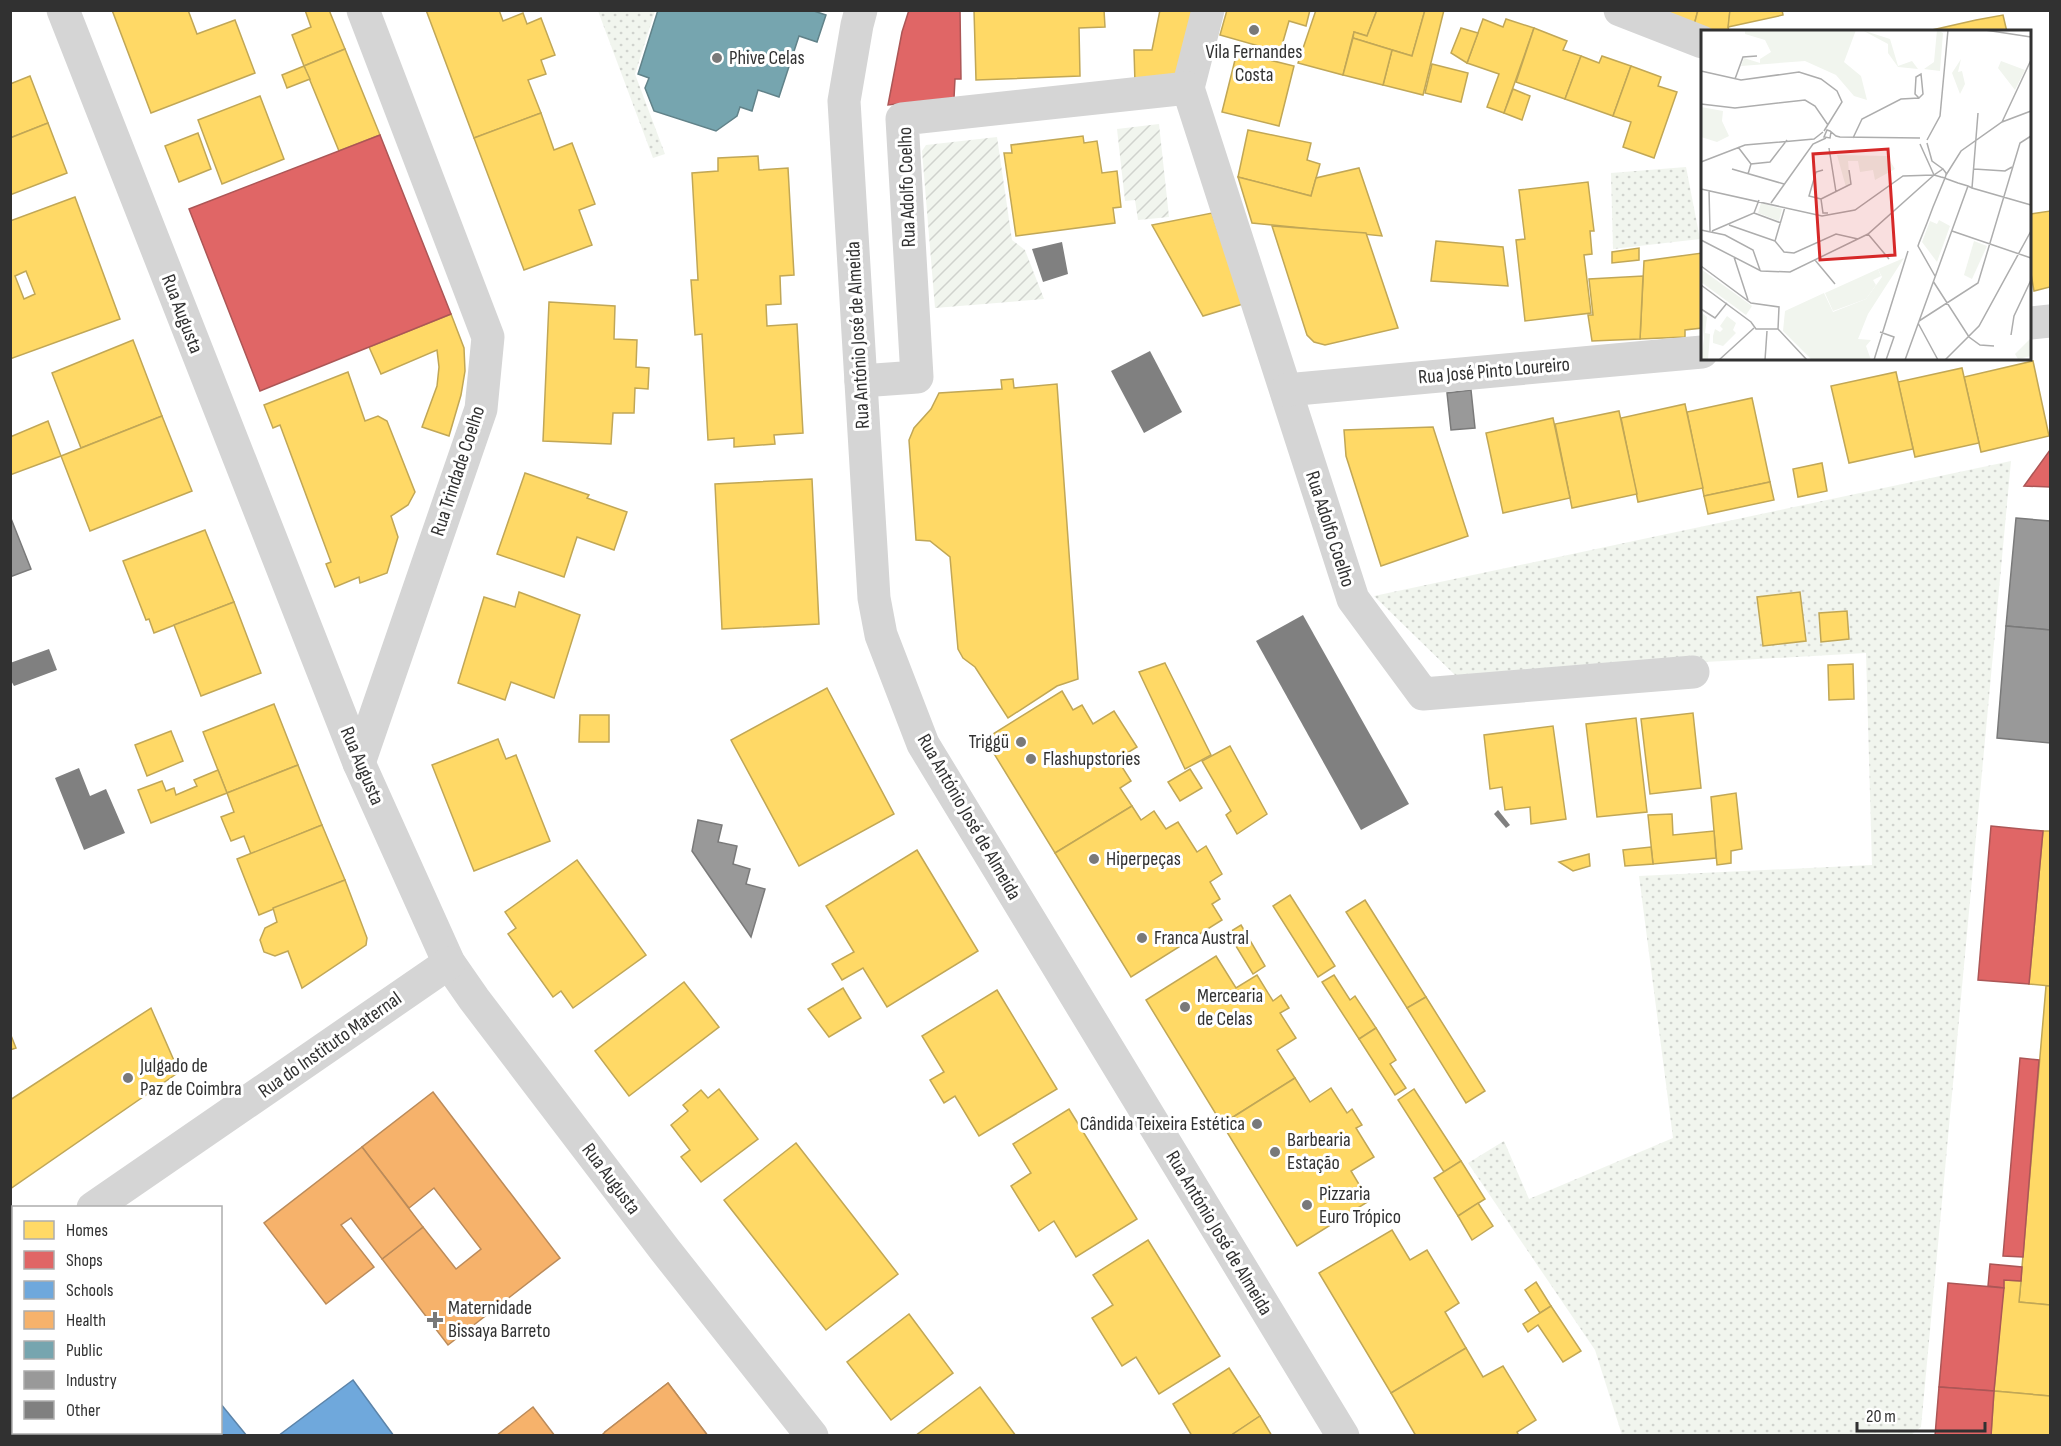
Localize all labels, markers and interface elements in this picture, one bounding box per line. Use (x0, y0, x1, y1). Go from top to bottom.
marker: Vila Fernandes Costa (1247, 23, 1261, 37)
inset map (1701, 30, 2031, 360)
place label: Vila Fernandes Costa (1206, 40, 1302, 87)
place label: Phive Celas (729, 46, 805, 70)
marker: Phive Celas (710, 51, 724, 65)
street label: Rua Adolfo Coelho (893, 126, 921, 248)
street label: Rua António José de Almeida (841, 241, 875, 429)
street label: Rua Augusta (156, 271, 208, 357)
street label: Rua José Pinto Loureiro (1417, 352, 1571, 390)
street label: Rua Trindade Coelho (426, 403, 490, 539)
street label: Rua Adolfo Coelho (1300, 468, 1360, 590)
street label: Rua Augusta (335, 723, 389, 809)
street label: Rua António José de Almeida (912, 730, 1026, 904)
place label: Triggü (969, 730, 1009, 754)
marker: Triggü (1014, 735, 1028, 749)
place label: Flashupstories (1043, 747, 1141, 771)
marker: Flashupstories (1024, 752, 1038, 766)
place label: Hiperpeças (1106, 847, 1181, 871)
marker: Hiperpeças (1087, 852, 1101, 866)
place label: Franca Austral (1154, 926, 1249, 950)
marker: Franca Austral (1135, 931, 1149, 945)
place label: Mercearia de Celas (1197, 984, 1263, 1031)
street label: Rua do Instituto Maternal (254, 987, 406, 1103)
marker: Mercearia de Celas (1178, 1000, 1192, 1014)
place label: Julgado de Paz de Coimbra (139, 1054, 242, 1101)
marker: Julgado de Paz de Coimbra (121, 1071, 135, 1085)
place label: Cândida Teixeira Estética (1080, 1112, 1245, 1136)
marker: Cândida Teixeira Estética (1250, 1117, 1264, 1131)
place label: Barbearia Estação (1287, 1128, 1351, 1175)
street label: Rua Augusta (577, 1139, 645, 1219)
marker: Barbearia Estação (1268, 1145, 1282, 1159)
street label: Rua António José de Almeida (1160, 1146, 1278, 1320)
place label: Pizzaria Euro Trópico (1319, 1182, 1401, 1229)
marker: Pizzaria Euro Trópico (1300, 1198, 1314, 1212)
legend (12, 1206, 222, 1434)
text: Homes (66, 1220, 108, 1241)
text: Shops (66, 1250, 103, 1271)
text: Schools (66, 1280, 113, 1301)
place label: Maternidade Bissaya Barreto (448, 1296, 551, 1343)
text: Health (66, 1310, 106, 1331)
marker: Maternidade Bissaya Barreto (426, 1311, 444, 1329)
text: Public (66, 1340, 103, 1361)
text: Industry (66, 1370, 117, 1391)
scale bar (1857, 1395, 1984, 1433)
text: Other (66, 1400, 100, 1421)
text: 20 m (1866, 1406, 1896, 1427)

